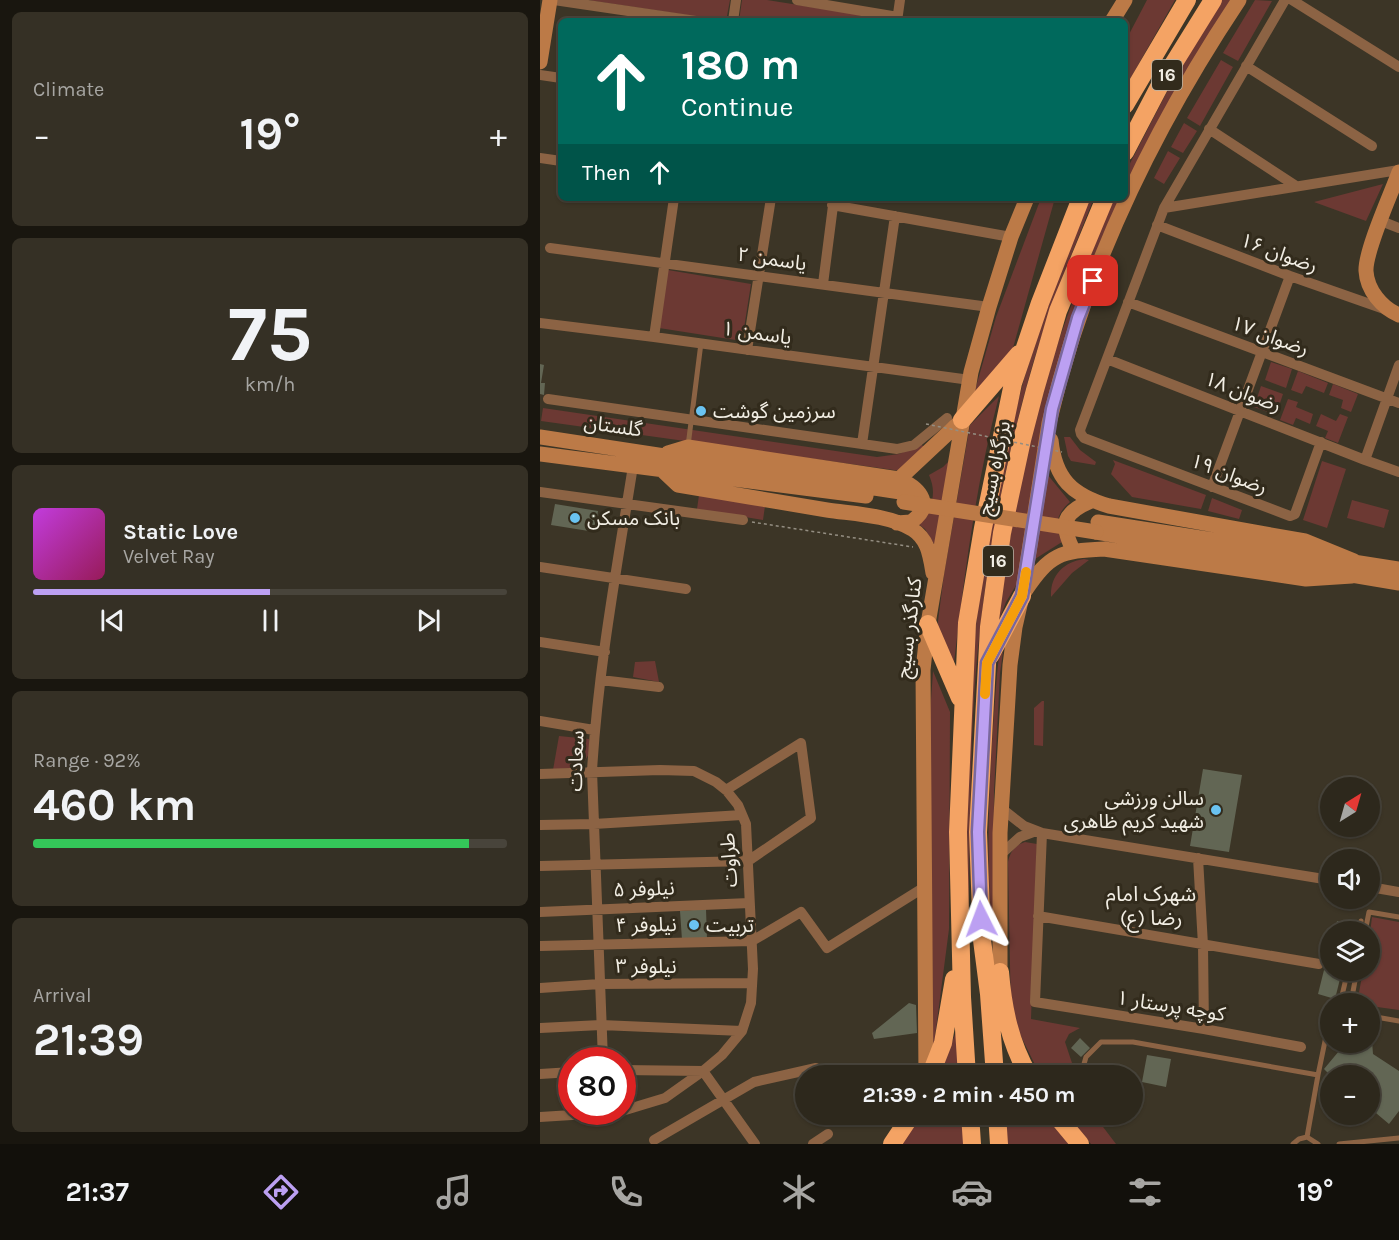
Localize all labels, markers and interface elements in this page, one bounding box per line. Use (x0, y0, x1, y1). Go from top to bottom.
text: 180 m (681, 40, 800, 90)
icon: ahead (582, 42, 660, 120)
road number: 16 (1152, 60, 1182, 90)
text: Climate (33, 78, 104, 101)
text: Continue (681, 91, 793, 123)
text: 19° (240, 108, 300, 160)
text: − (33, 116, 50, 154)
text: + (490, 116, 507, 154)
icon: ahead (643, 156, 676, 189)
text: Then (582, 160, 631, 186)
street label: رضوان ۱۶ (1237, 228, 1321, 278)
street label: یاسمن ۲ (736, 243, 808, 275)
pin (1067, 255, 1118, 306)
icon: arrive (1076, 264, 1109, 297)
text: 75 (228, 288, 312, 380)
street label: رضوان ۱۷ (1228, 311, 1312, 361)
street label: یاسمن ۱ (721, 317, 793, 349)
street label: رضوان ۱۸ (1201, 367, 1285, 417)
text: km/h (245, 373, 295, 396)
place label: سرزمین گوشت (713, 400, 836, 423)
marker: سرزمین گوشت (694, 404, 708, 418)
street label: گلستان (583, 411, 644, 442)
street label: بزرگراه بسیج (973, 419, 1018, 518)
street label: رضوان ۱۹ (1187, 449, 1271, 499)
place label: بانک مسکن (587, 507, 680, 530)
marker: بانک مسکن (568, 511, 582, 525)
text: Static Love (123, 519, 238, 545)
text: Velvet Ray (123, 545, 215, 568)
road number: 16 (983, 546, 1013, 576)
street label: کنارگذر بسیج (891, 576, 930, 680)
icon: previous (96, 604, 129, 637)
icon: pause (254, 604, 287, 637)
icon: next (412, 604, 445, 637)
street label: سعادت (563, 730, 589, 792)
text: Range · 92% (33, 749, 141, 772)
north arrow (1320, 777, 1380, 837)
map controls (1320, 777, 1380, 1125)
text: 460 km (33, 779, 196, 831)
place label: سالن ورزشی شهید کریم ظاهری (1064, 787, 1204, 836)
marker: سالن ورزشی شهید کریم ظاهری (1209, 803, 1223, 817)
street label: طراوت (716, 832, 742, 888)
button: sound (1320, 849, 1380, 909)
street label: نیلوفر ۵ (613, 876, 675, 902)
district label: شهرک امام رضا (ع) (1106, 882, 1196, 933)
position arrow (949, 887, 1013, 951)
street label: نیلوفر ۴ (615, 913, 677, 937)
place label: تربیت (706, 914, 754, 937)
marker: تربیت (687, 918, 701, 932)
button: layers (1320, 921, 1380, 981)
street label: نیلوفر ۳ (615, 955, 677, 978)
text: Arrival (33, 984, 92, 1007)
street label: کوچه پرستار ۱ (1115, 986, 1228, 1027)
button: + (1320, 993, 1380, 1053)
text: 21:39 (33, 1014, 144, 1066)
speed limit sign: 80 (558, 1047, 636, 1125)
button: − (1320, 1065, 1380, 1125)
text: 21:39 · 2 min · 450 m (863, 1082, 1075, 1108)
icon: directions (260, 1171, 302, 1213)
icon: music (433, 1171, 475, 1213)
icon: phone (605, 1171, 647, 1213)
icon: climate (778, 1171, 820, 1213)
icon: car (951, 1171, 993, 1213)
icon: filters (1124, 1171, 1166, 1213)
text: 21:37 (65, 1176, 129, 1208)
text: 19° (1297, 1176, 1334, 1208)

